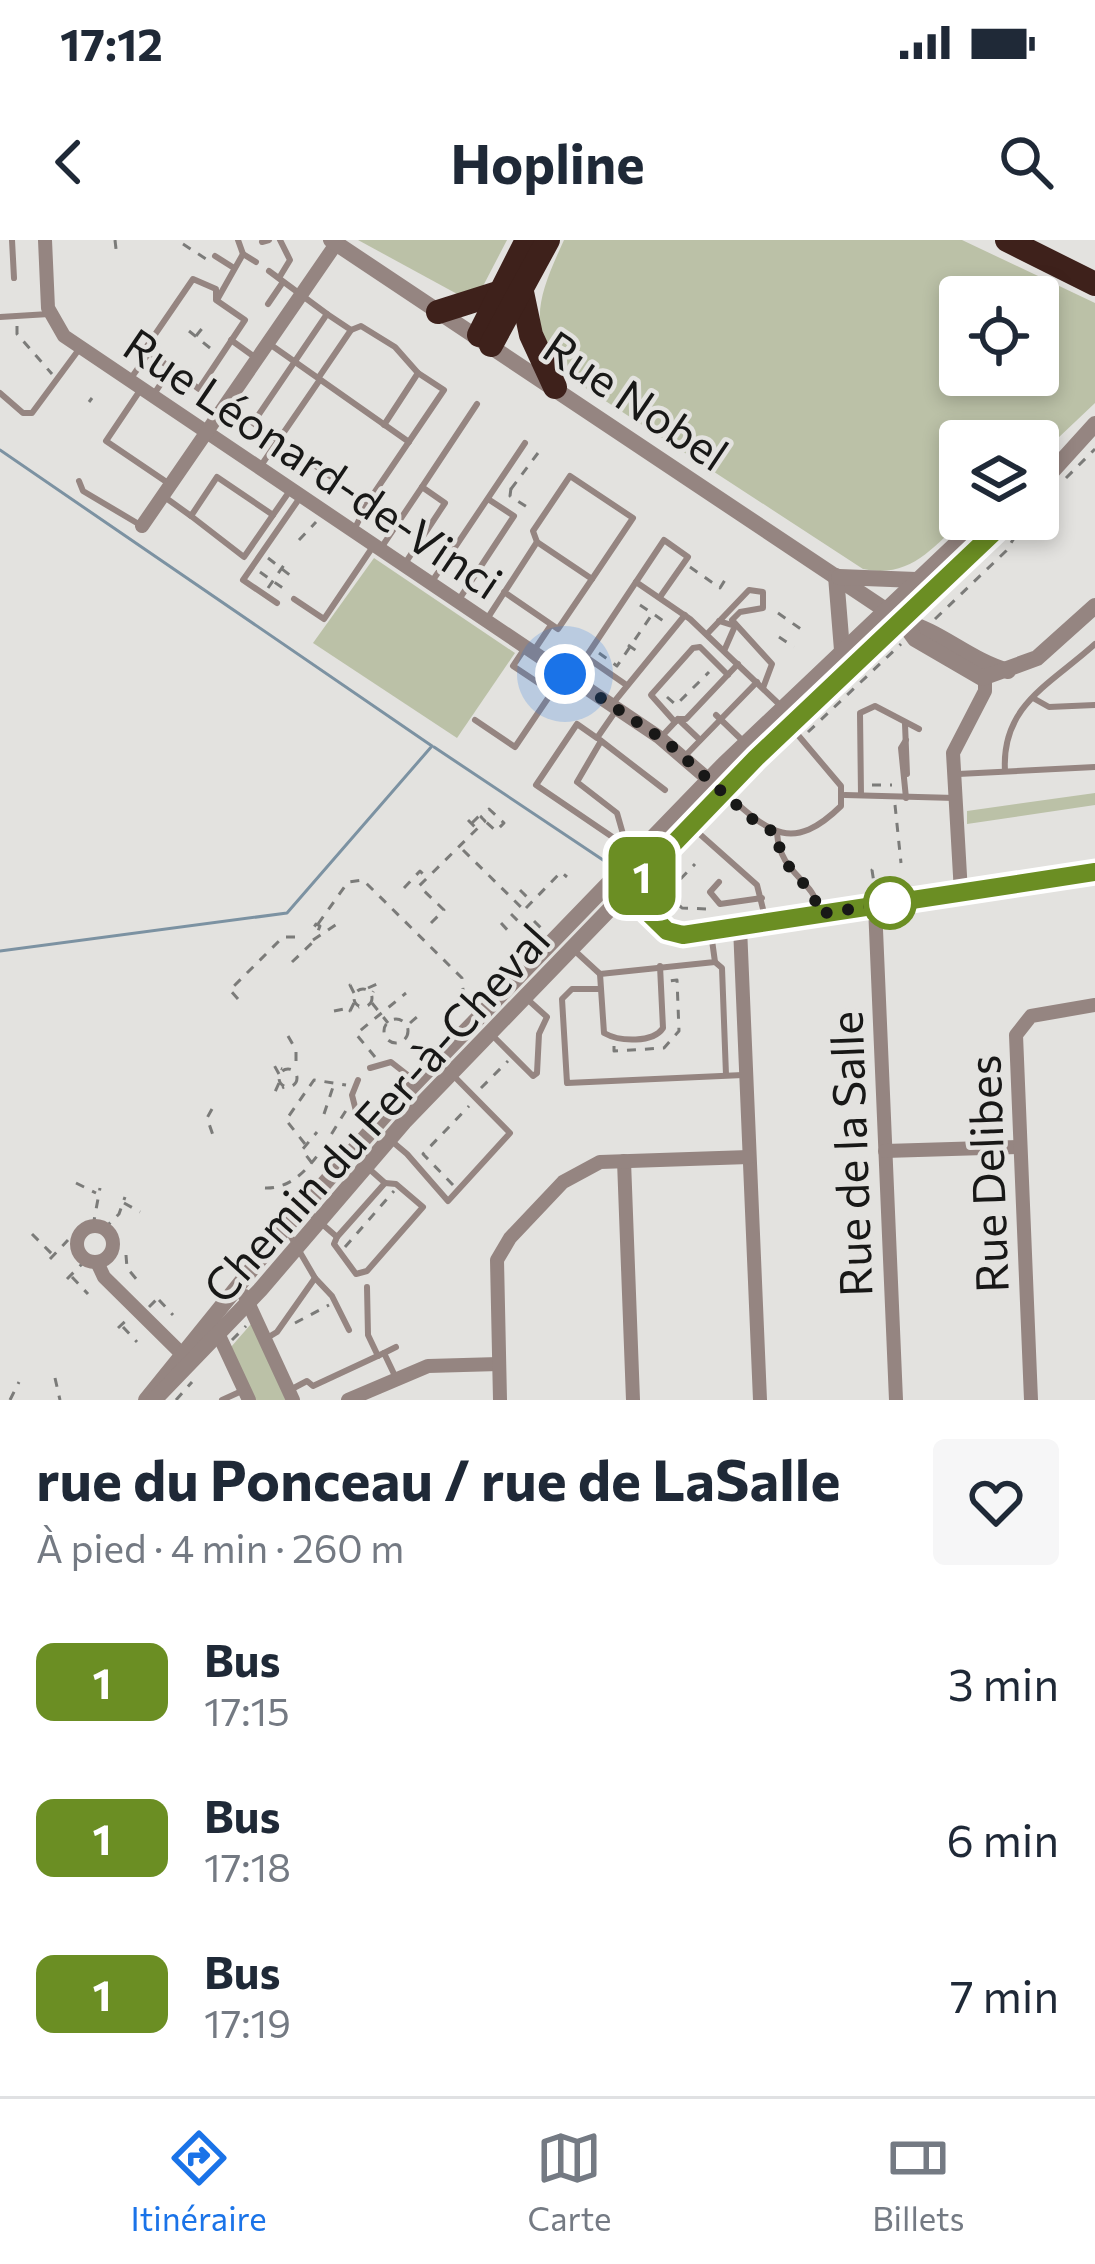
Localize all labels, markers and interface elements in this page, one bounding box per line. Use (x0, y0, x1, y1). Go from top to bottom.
text: 17:12 (60, 15, 163, 70)
icon: back (36, 129, 102, 195)
text: Hopline (450, 129, 645, 195)
icon: search (993, 129, 1059, 195)
map controls (939, 276, 1059, 540)
button: locate (939, 276, 1059, 396)
street label: Rue Léonard-de-Vinci (115, 315, 513, 609)
street label: Rue Nobel (535, 317, 739, 481)
button: layers (939, 420, 1059, 540)
your location (535, 644, 595, 704)
line badge: 1 (603, 837, 681, 915)
text: 1 (632, 850, 652, 902)
unlabelled marker (865, 878, 915, 928)
street label: Chemin du Fer-à-Cheval (190, 911, 560, 1313)
street label: Rue de la Salle (817, 1010, 881, 1298)
street label: Rue Delibes (954, 1054, 1018, 1294)
button: heart (933, 1439, 1059, 1565)
text: rue du Ponceau / rue de LaSalle (36, 1443, 840, 1513)
text: À pied · 4 min · 260 m (36, 1523, 404, 1571)
text: Bus (204, 1631, 280, 1686)
text: 3 min (948, 1655, 1059, 1710)
text: 1 (92, 1656, 112, 1708)
text: 17:15 (204, 1686, 290, 1734)
text: Bus (204, 1787, 280, 1842)
text: 6 min (946, 1811, 1059, 1866)
text: 1 (92, 1812, 112, 1864)
text: 17:18 (204, 1842, 291, 1890)
text: Bus (204, 1943, 280, 1998)
text: 7 min (950, 1967, 1059, 2022)
text: 1 (92, 1968, 112, 2020)
text: 17:19 (204, 1998, 291, 2046)
tab: Itinéraire (130, 2125, 267, 2238)
tab: Carte (528, 2125, 611, 2238)
tab: Billets (872, 2125, 965, 2238)

